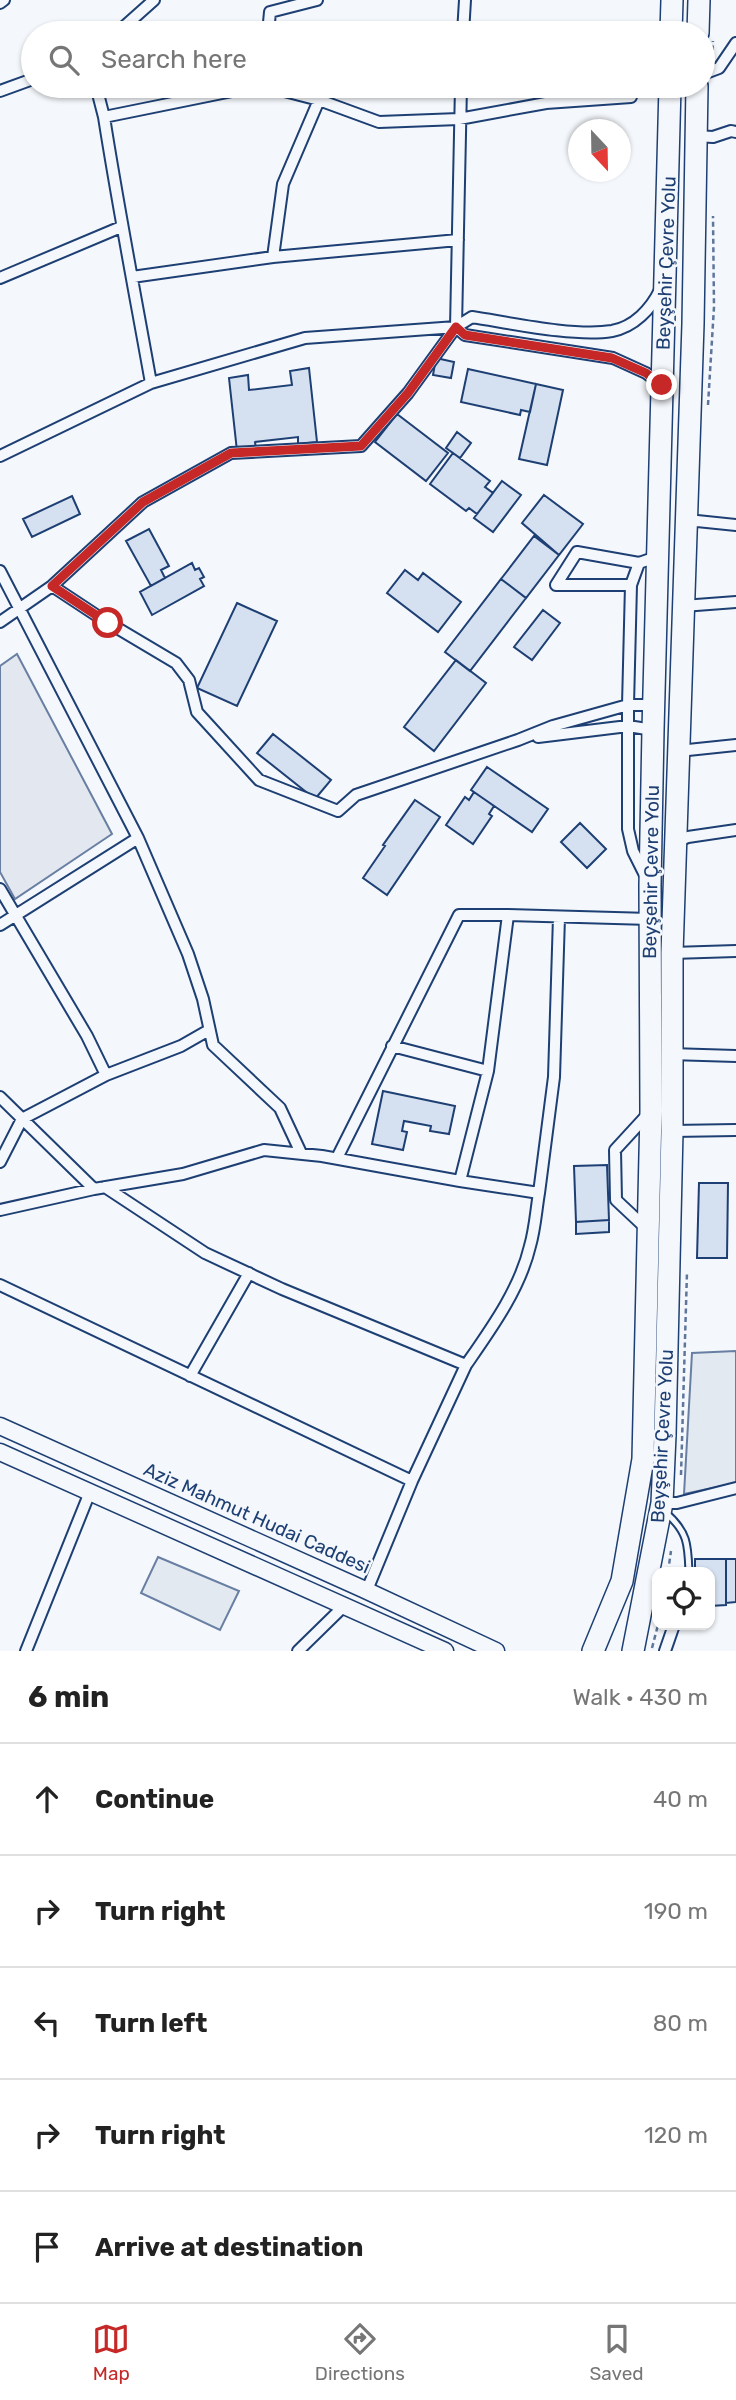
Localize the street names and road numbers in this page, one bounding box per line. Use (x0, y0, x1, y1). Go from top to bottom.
street label: Beyşehir Çevre Yolu (651, 176, 681, 350)
street label: Beyşehir Çevre Yolu (638, 785, 664, 959)
street label: Beyşehir Çevre Yolu (646, 1349, 678, 1523)
street label: Aziz Mahmut Hudai Caddesi (140, 1458, 374, 1578)

